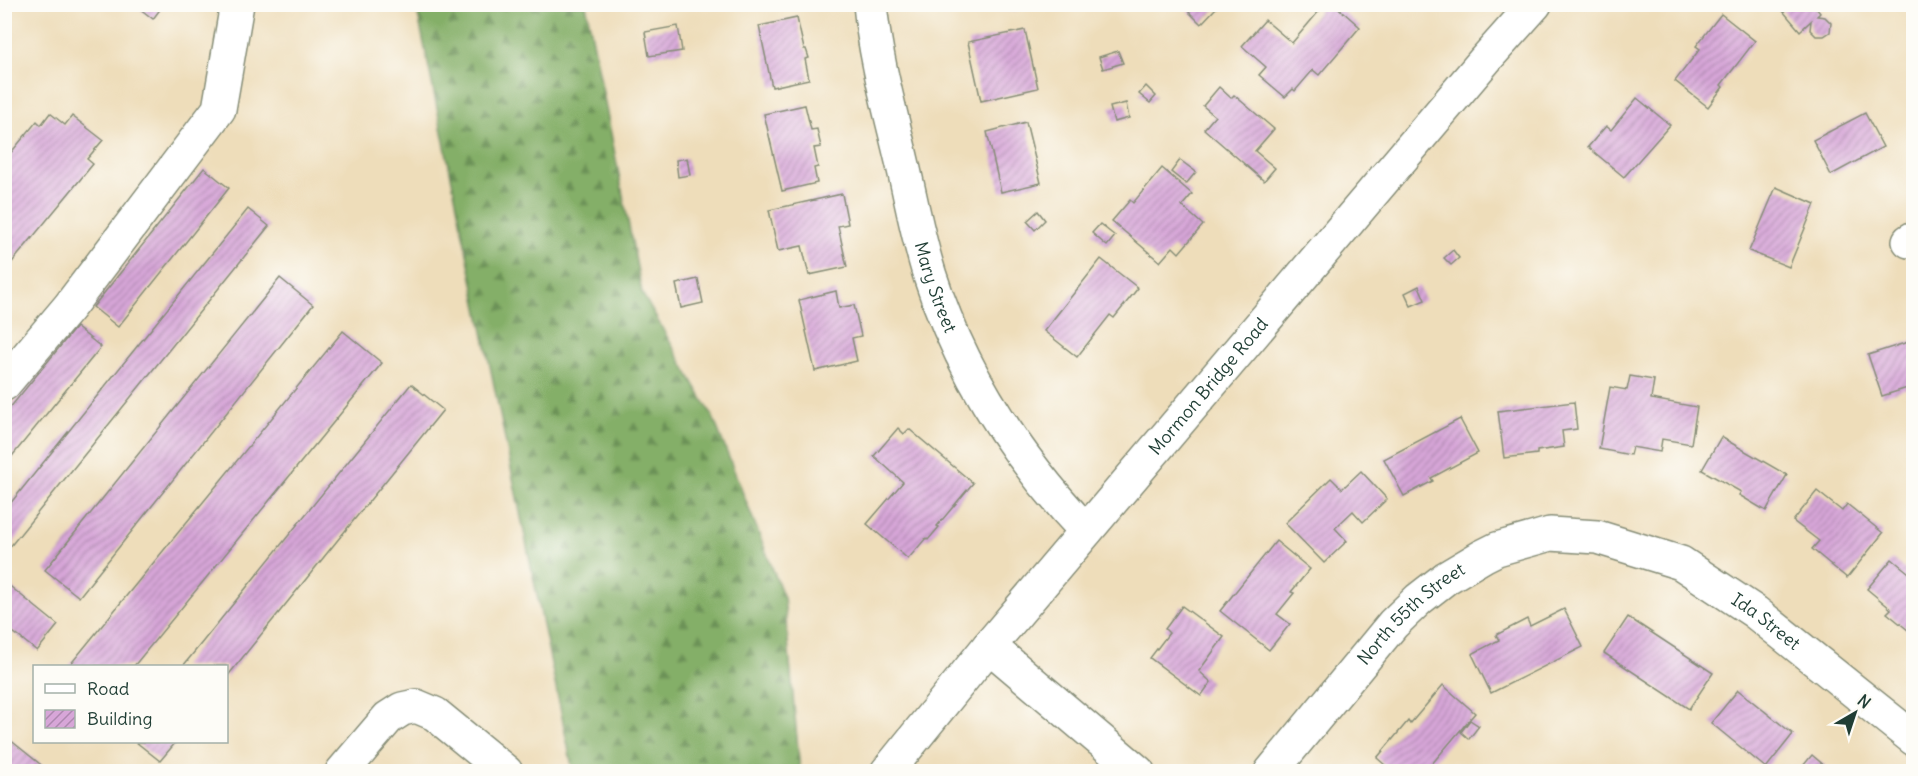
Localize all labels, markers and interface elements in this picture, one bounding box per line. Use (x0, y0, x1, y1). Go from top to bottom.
street label: Mary Street (910, 239, 962, 336)
street label: Mormon Bridge Road (1144, 313, 1273, 460)
street label: North 55th Street (1352, 557, 1469, 669)
street label: Ida Street (1727, 588, 1805, 655)
legend (33, 665, 228, 743)
text: Road (87, 677, 130, 700)
north arrow (1825, 683, 1885, 743)
text: N (1854, 690, 1875, 713)
text: Building (87, 707, 152, 730)

